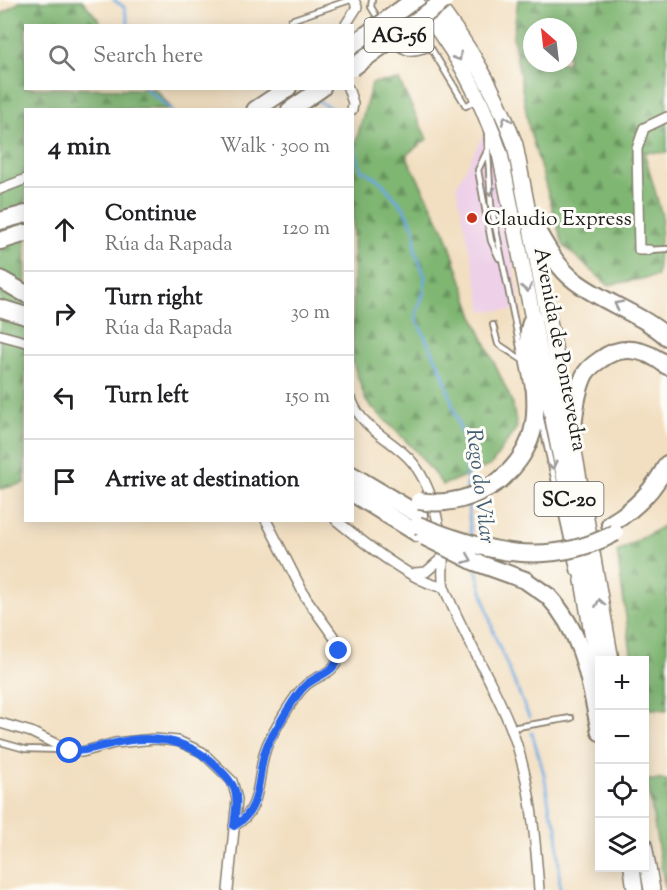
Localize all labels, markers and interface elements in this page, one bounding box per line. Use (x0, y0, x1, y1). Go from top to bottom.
road number: AG-56 (364, 18, 434, 52)
north arrow (523, 18, 577, 72)
search box (24, 24, 354, 90)
icon: search (45, 41, 78, 74)
text: Search here (93, 41, 203, 73)
one-way arrow (450, 51, 462, 61)
one-way arrow (500, 115, 513, 125)
text: 4 min (48, 129, 111, 166)
text: Walk · 300 m (220, 133, 330, 162)
one-way arrow (484, 187, 497, 196)
text: Continue (105, 199, 196, 231)
place label: Claudio Express (484, 205, 632, 235)
marker: Claudio Express (465, 211, 479, 225)
icon: ahead (48, 213, 81, 246)
text: 120 m (282, 215, 330, 244)
text: Rúa da Rapada (105, 231, 233, 260)
street label: Avenida de Pontevedra (525, 245, 594, 454)
text: Turn right (105, 283, 202, 315)
one-way arrow (520, 283, 533, 293)
icon: right (48, 297, 81, 330)
text: 30 m (291, 299, 330, 328)
one-way arrow (614, 301, 625, 313)
text: Rúa da Rapada (105, 315, 233, 344)
icon: left (48, 381, 81, 414)
text: Turn left (105, 381, 188, 413)
text: 150 m (285, 383, 330, 412)
water label: Rego do Vilar (456, 427, 502, 546)
one-way arrow (545, 459, 558, 469)
icon: arrive (48, 465, 81, 498)
text: Arrive at destination (105, 465, 300, 497)
road number: SC-20 (534, 482, 604, 516)
one-way arrow (462, 552, 473, 564)
one-way arrow (595, 598, 607, 608)
route end (325, 637, 351, 663)
map controls (595, 656, 649, 872)
button: + (595, 656, 649, 710)
button: − (595, 710, 649, 764)
route start (56, 737, 82, 763)
button: locate (595, 764, 649, 818)
button: layers (595, 818, 649, 872)

